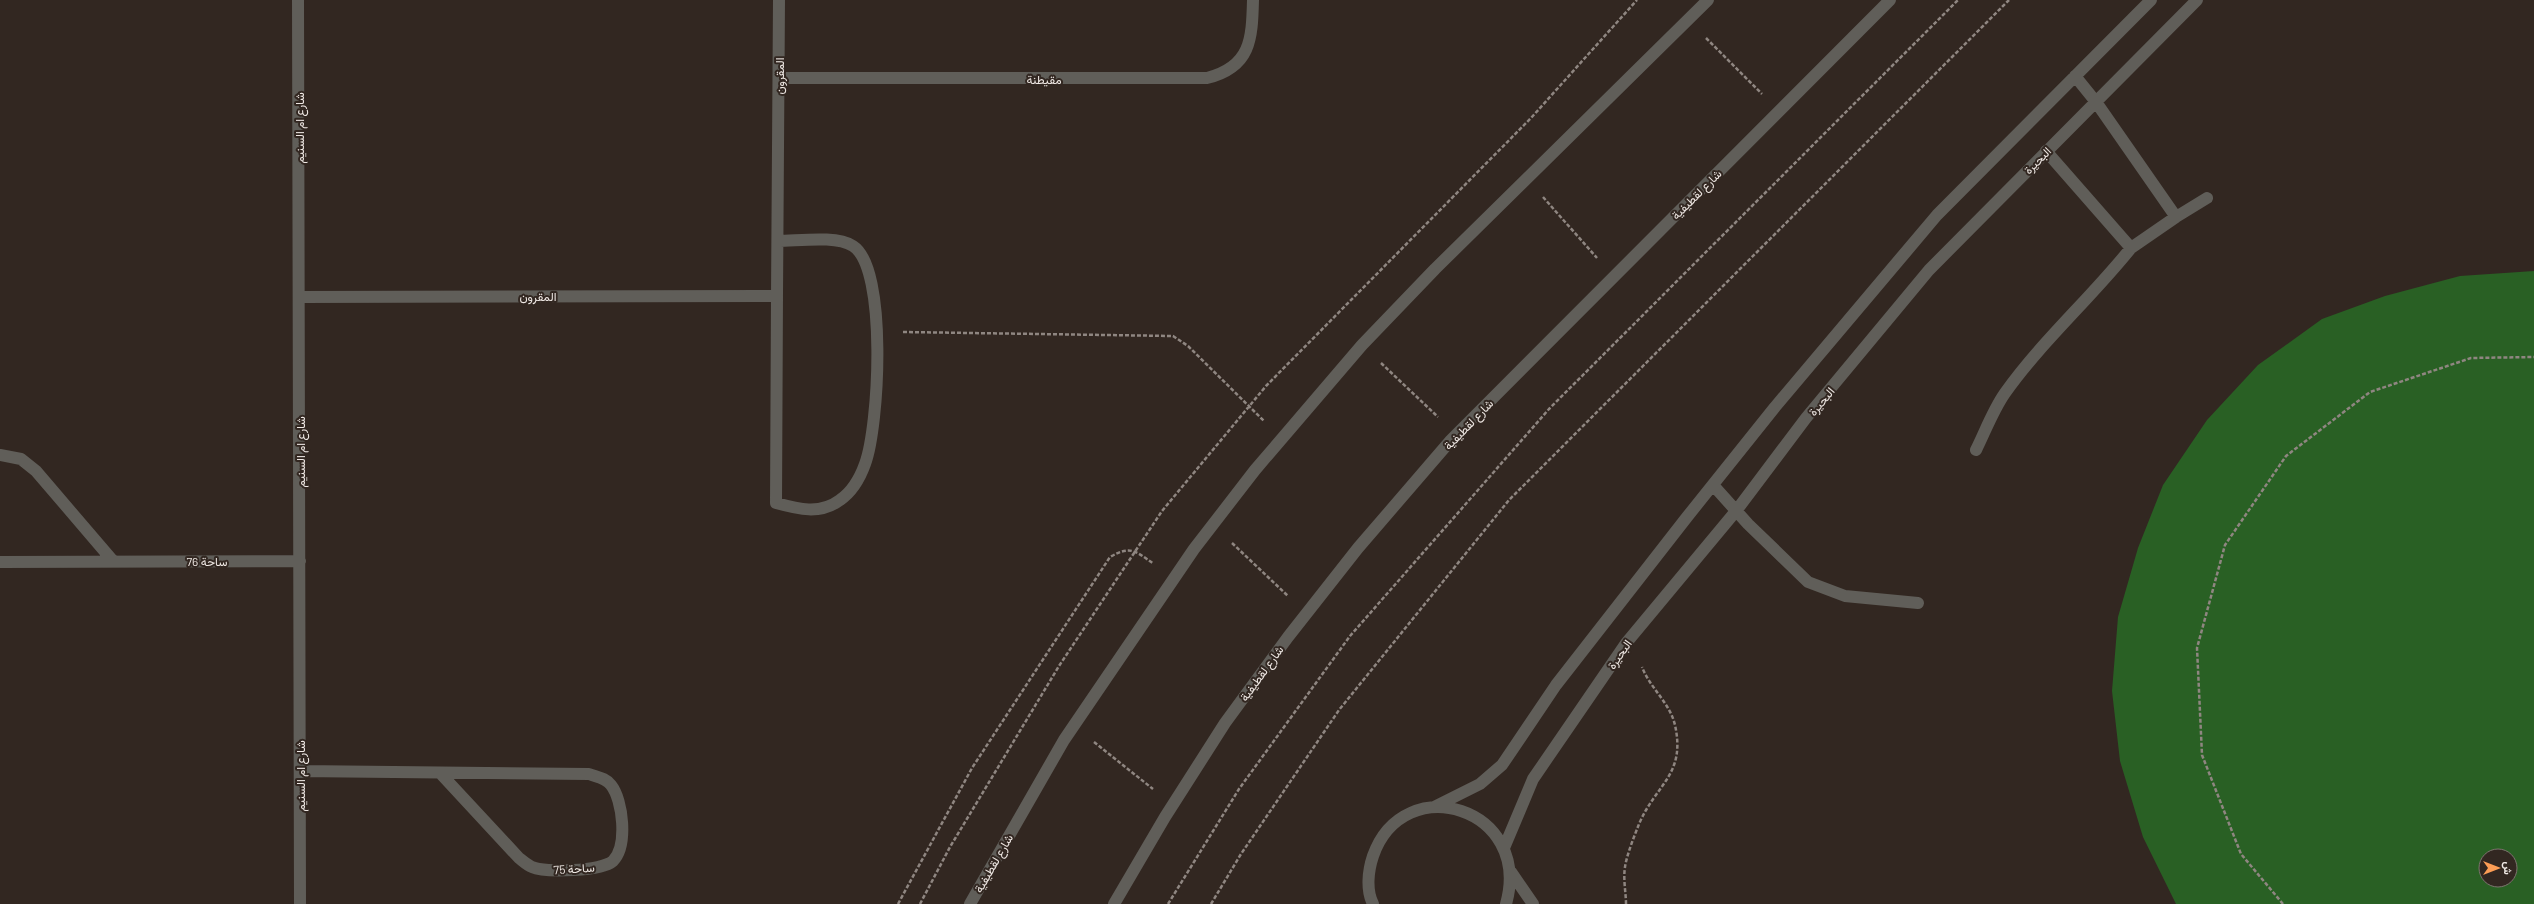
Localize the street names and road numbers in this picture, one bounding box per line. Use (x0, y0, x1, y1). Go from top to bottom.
street label: المقرون (772, 57, 788, 95)
street label: مقيطنة (1026, 72, 1062, 87)
street label: شارع ام السنيم (292, 92, 309, 164)
street label: البحيرة (2021, 144, 2055, 178)
street label: شارع لقطيفية (1668, 166, 1726, 224)
street label: المقرون (519, 289, 557, 305)
street label: البحيرة (1805, 384, 1838, 419)
street label: شارع لقطيفية (1440, 396, 1498, 454)
street label: شارع ام السنيم (293, 416, 310, 488)
street label: ساحة 76 (186, 554, 228, 568)
street label: البحيرة (1604, 637, 1636, 673)
street label: شارع لقطيفية (1236, 643, 1288, 705)
street label: شارع ام السنيم (293, 740, 310, 812)
street label: شارع لقطيفية (971, 831, 1018, 896)
street label: ساحة 75 (553, 860, 595, 876)

